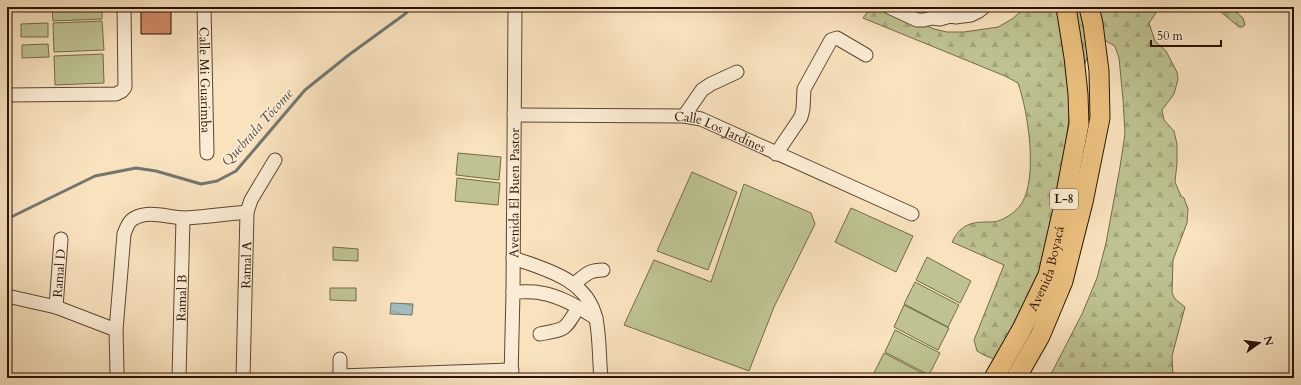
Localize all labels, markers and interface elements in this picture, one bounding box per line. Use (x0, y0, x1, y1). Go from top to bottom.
scale bar (1151, 22, 1221, 48)
street label: Calle Mi Guarimba (194, 27, 215, 134)
text: 50 m (1157, 28, 1184, 44)
water label: Quebrada Tócome (217, 84, 298, 170)
street label: Calle Los Jardines (674, 108, 769, 157)
street label: Avenida El Buen Pastor (505, 128, 524, 258)
road number: L-8 (1050, 189, 1078, 209)
street label: Avenida Boyacá (1024, 224, 1069, 314)
street label: Ramal A (237, 240, 256, 289)
street label: Ramal D (49, 248, 70, 298)
street label: Ramal B (172, 274, 192, 322)
north arrow (1239, 323, 1279, 363)
text: N (1260, 334, 1277, 348)

